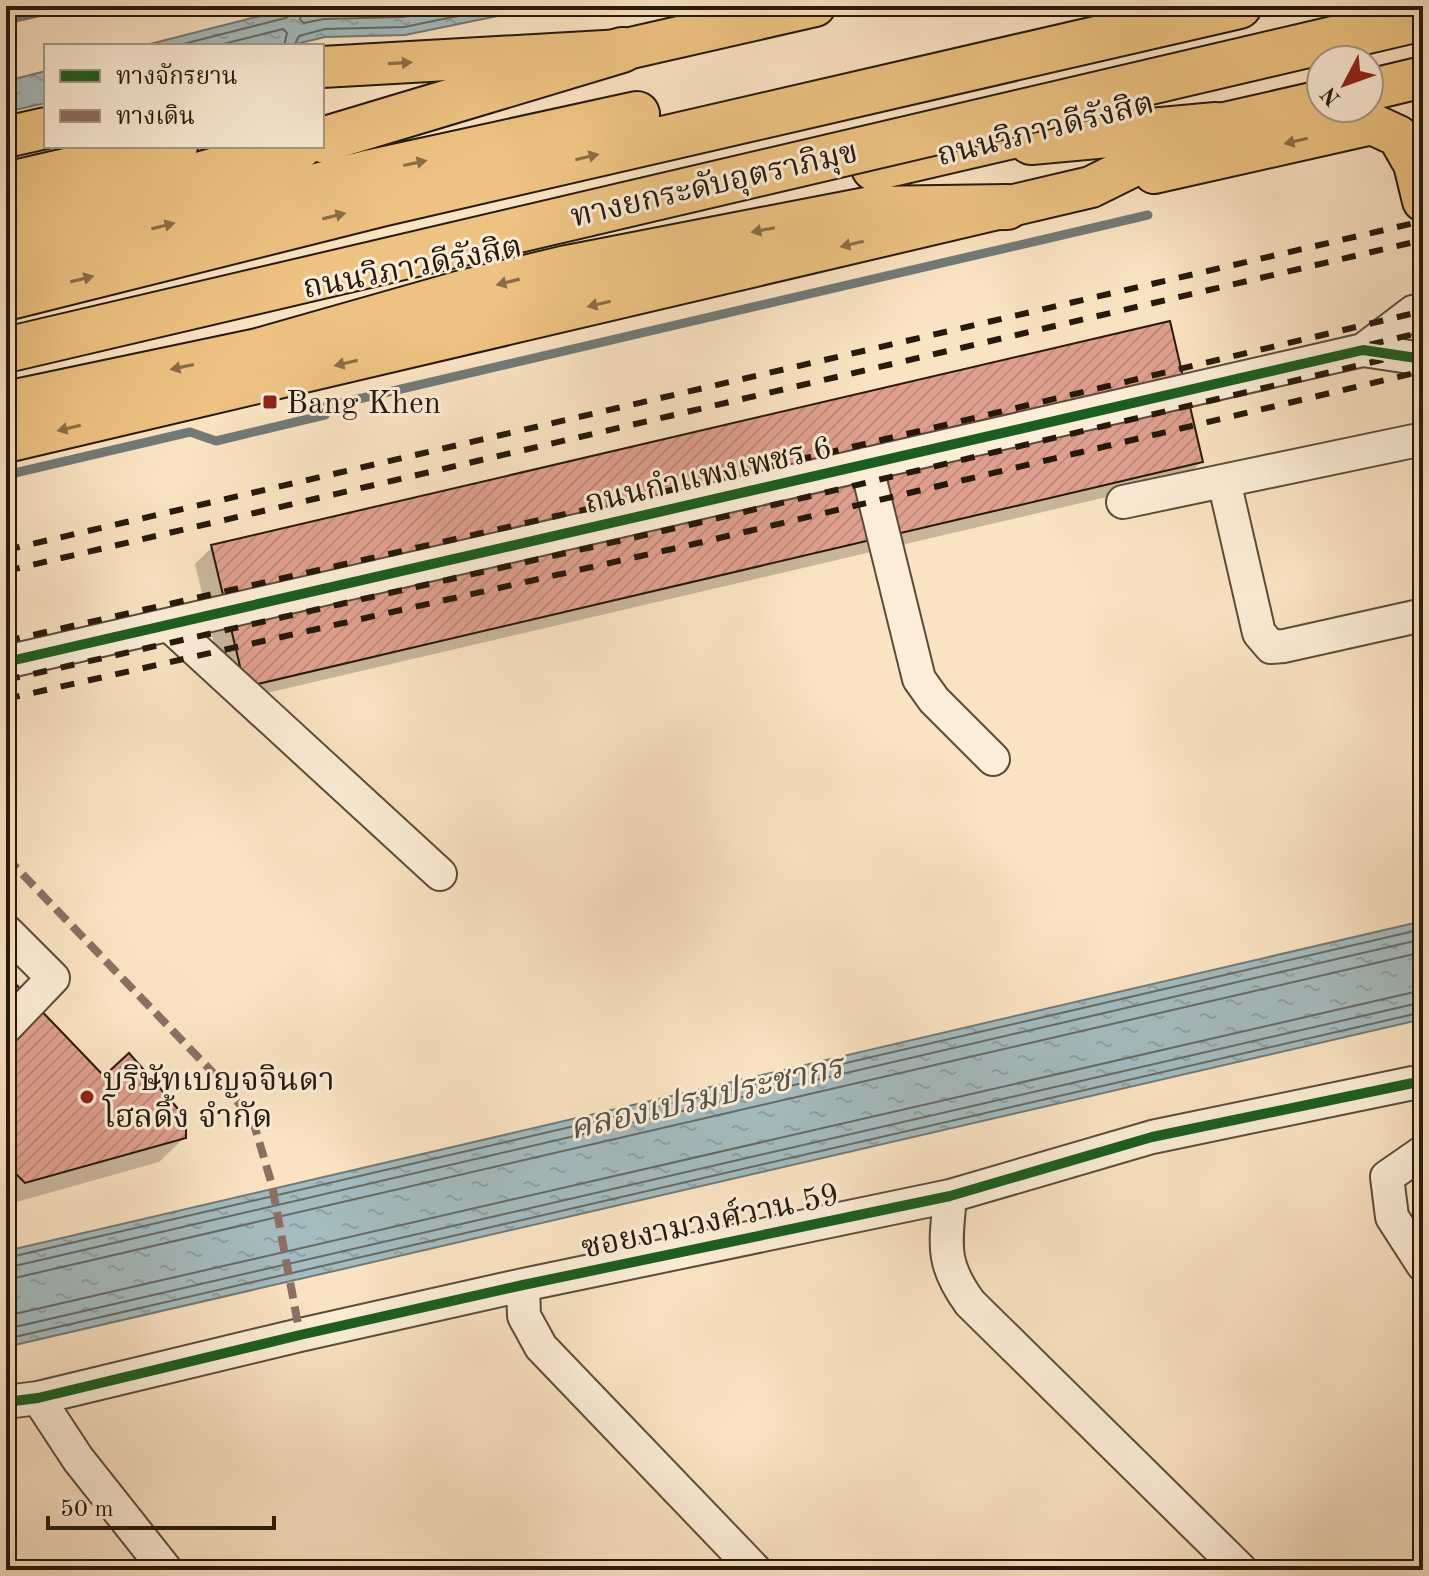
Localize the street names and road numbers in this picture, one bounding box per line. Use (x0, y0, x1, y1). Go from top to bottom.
street label: ถนนวิภาวดีรังสิต (933, 86, 1157, 173)
street label: ทางยกระดับอุตราภิมุข (568, 134, 862, 236)
street label: ถนนวิภาวดีรังสิต (300, 229, 525, 306)
street label: ถนนกำแพงเพชร 6 (581, 430, 836, 521)
street label: ซอยงามวงศ์วาน 59 (578, 1175, 842, 1266)

